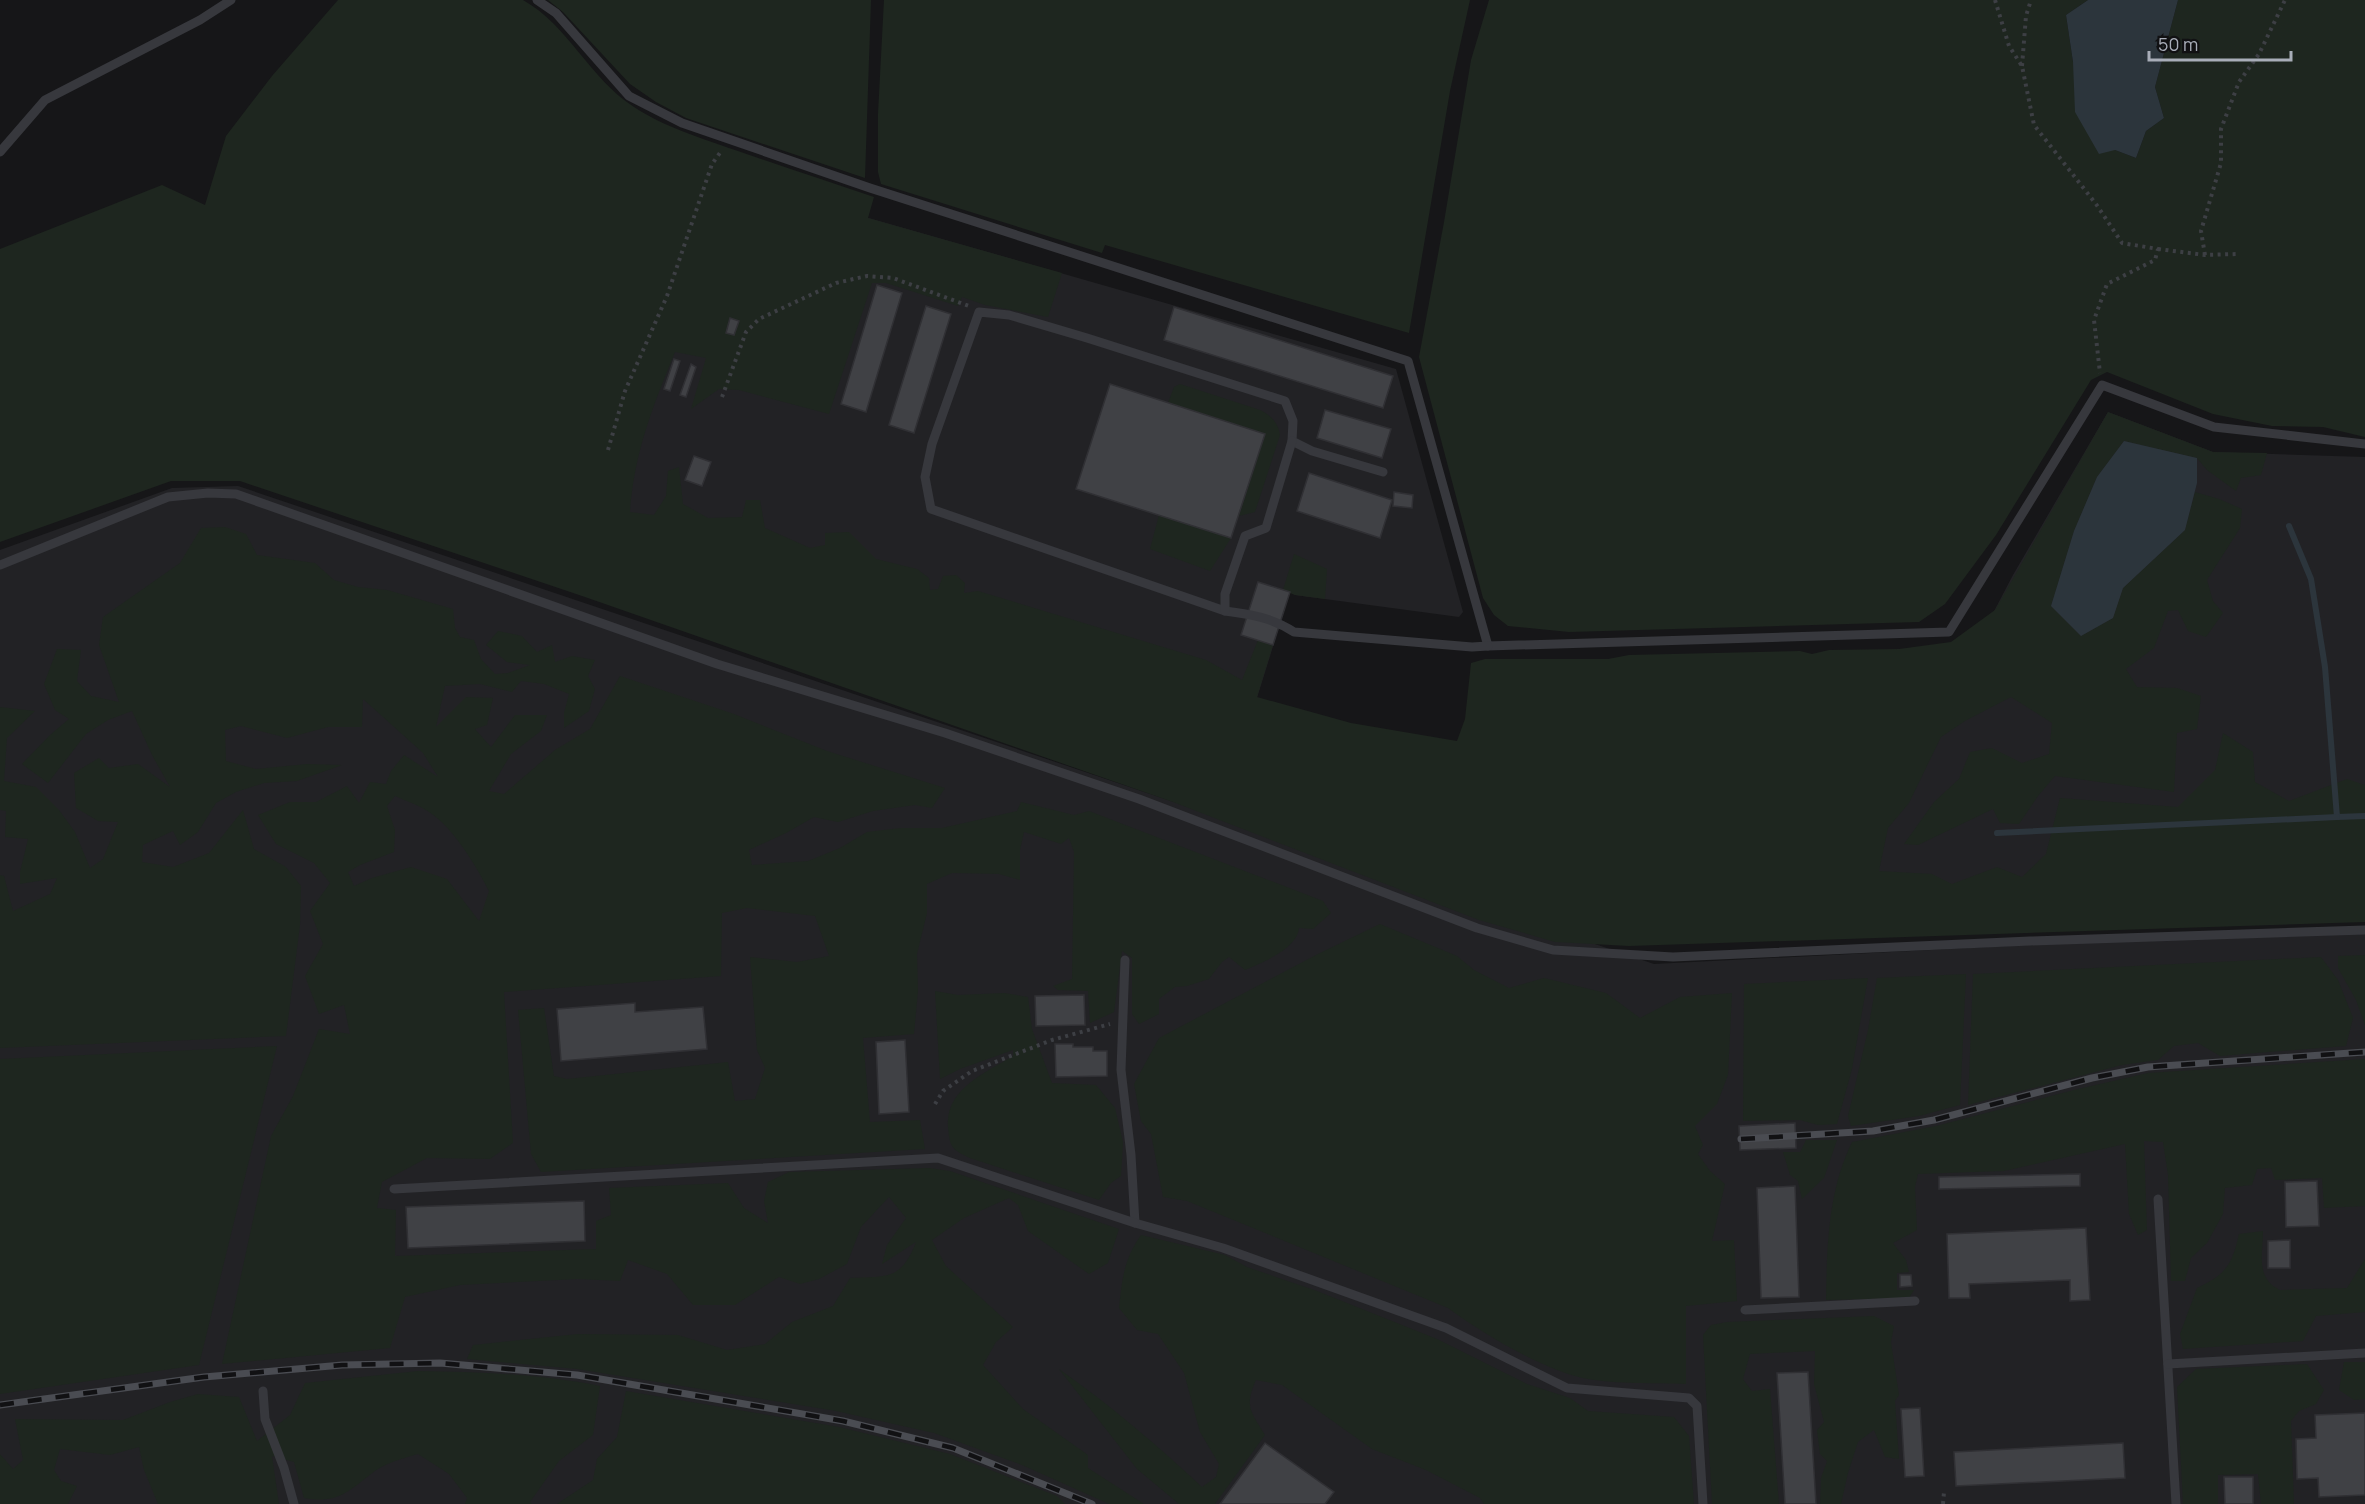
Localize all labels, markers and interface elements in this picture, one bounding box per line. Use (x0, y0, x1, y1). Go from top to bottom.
scale bar (2149, 24, 2292, 62)
text: 50 m (2158, 32, 2198, 56)

